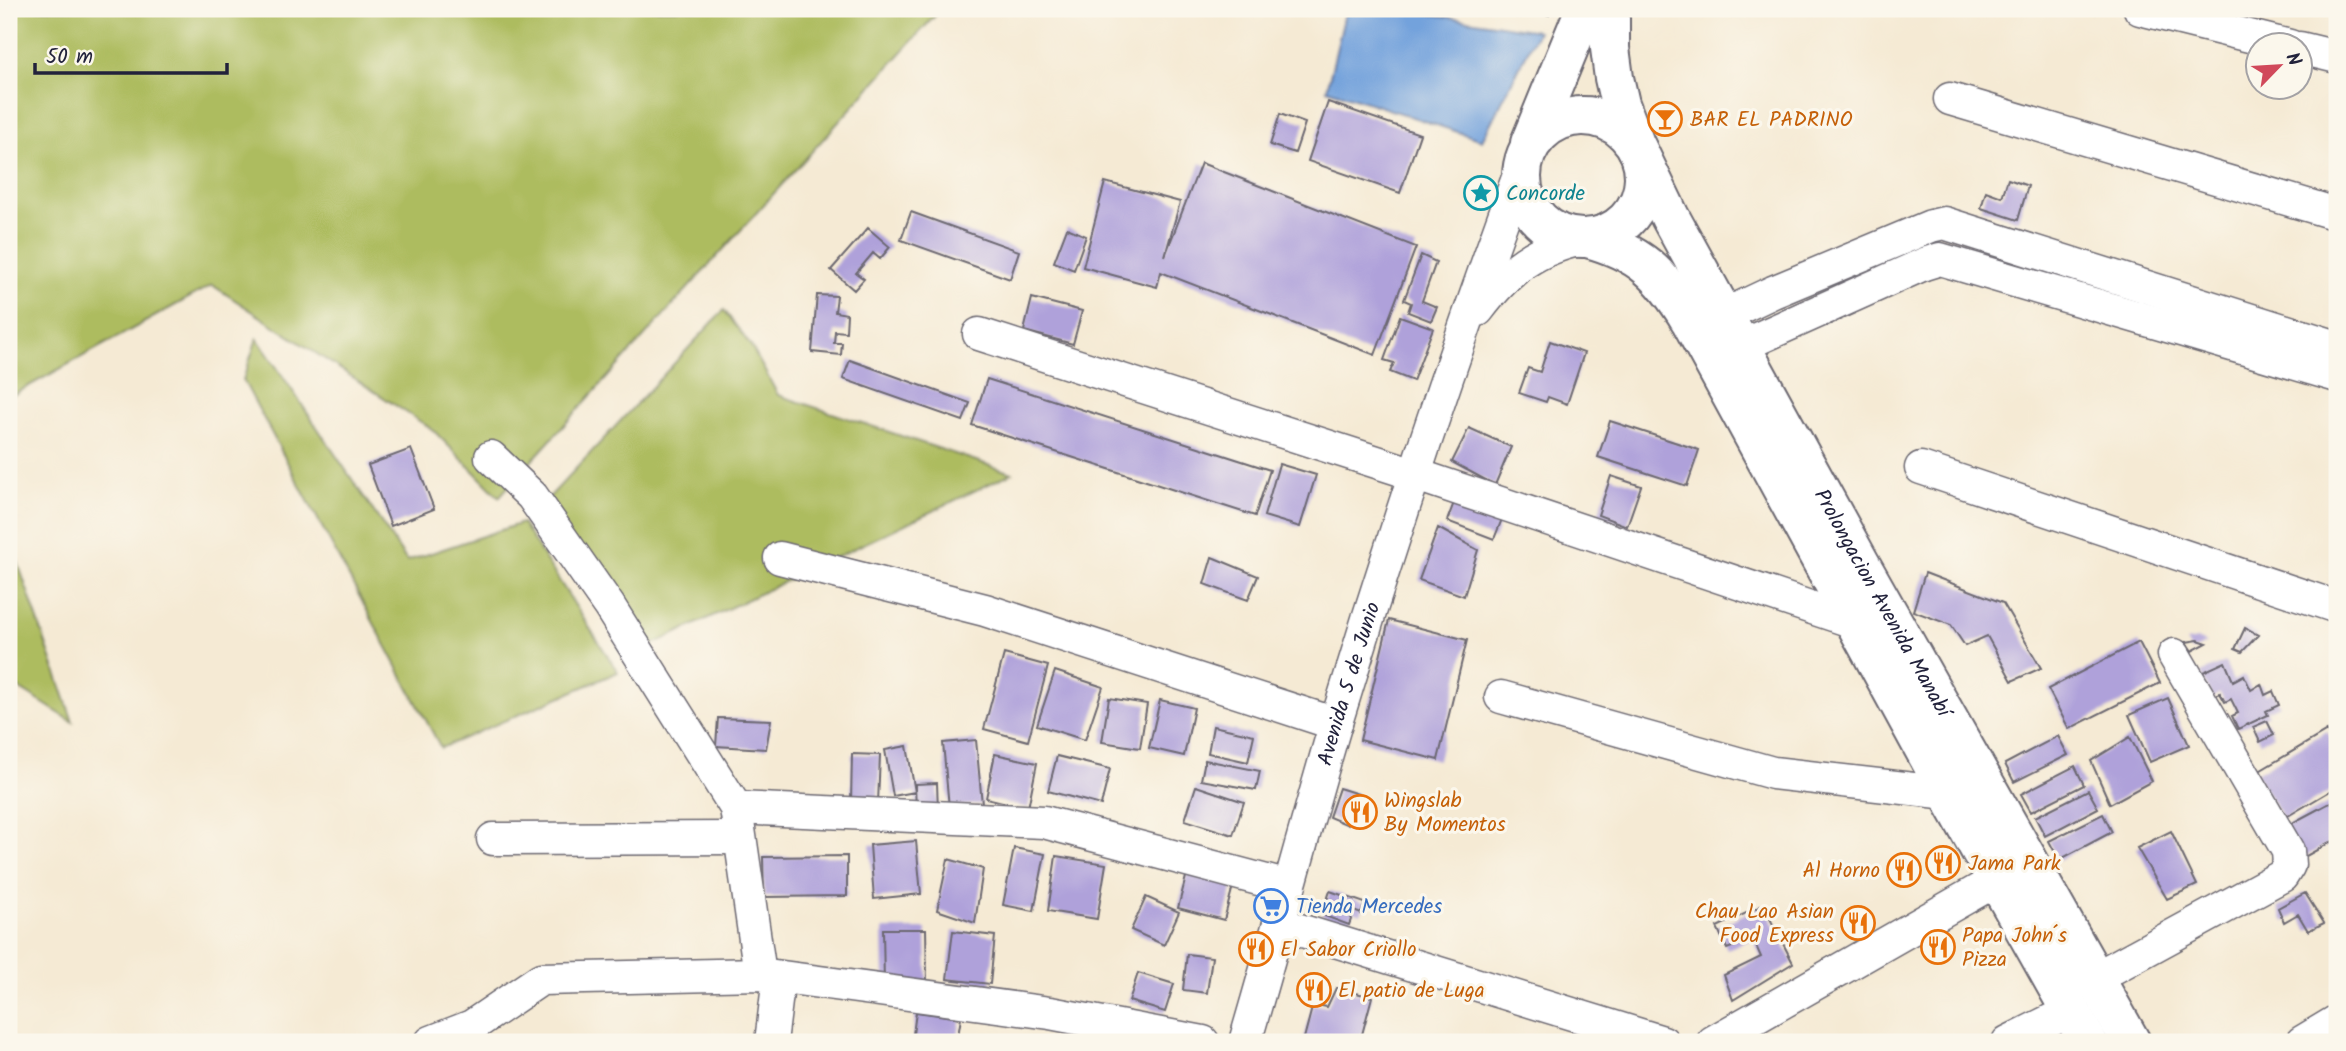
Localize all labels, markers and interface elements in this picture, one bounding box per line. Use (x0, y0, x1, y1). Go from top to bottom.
scale bar (35, 32, 228, 76)
north arrow (2244, 32, 2314, 102)
text: 50 m (46, 41, 93, 74)
text: N (2276, 48, 2309, 71)
bar icon: BAR EL PADRINO (1646, 100, 1684, 138)
place label: BAR EL PADRINO (1690, 104, 1853, 137)
place icon: Concorde (1462, 174, 1500, 212)
place label: Concorde (1506, 178, 1586, 211)
street label: Prolongacion Avenida Manabí (1804, 483, 1960, 726)
street label: Avenida 5 de Junio (1309, 598, 1390, 770)
place label: Wingslab By Momentos (1384, 785, 1506, 842)
restaurant icon: Wingslab By Momentos (1341, 793, 1379, 831)
restaurant icon: Jama Park (1924, 844, 1962, 882)
place label: Jama Park (1968, 848, 2061, 881)
restaurant icon: Al Horno (1885, 851, 1923, 889)
place label: Al Horno (1802, 855, 1880, 888)
supermarket icon: Tienda Mercedes (1252, 887, 1290, 925)
place label: Tienda Mercedes (1296, 891, 1442, 924)
place label: Chau Lao Asian Food Express (1695, 896, 1834, 953)
restaurant icon: Chau Lao Asian Food Express (1839, 904, 1877, 942)
place label: Papa John´s Pizza (1962, 920, 2067, 977)
restaurant icon: Papa John´s Pizza (1919, 928, 1957, 966)
restaurant icon: El Sabor Criollo (1237, 930, 1275, 968)
place label: El Sabor Criollo (1280, 934, 1417, 967)
restaurant icon: El patio de Luga (1295, 971, 1333, 1009)
place label: El patio de Luga (1338, 975, 1485, 1008)

